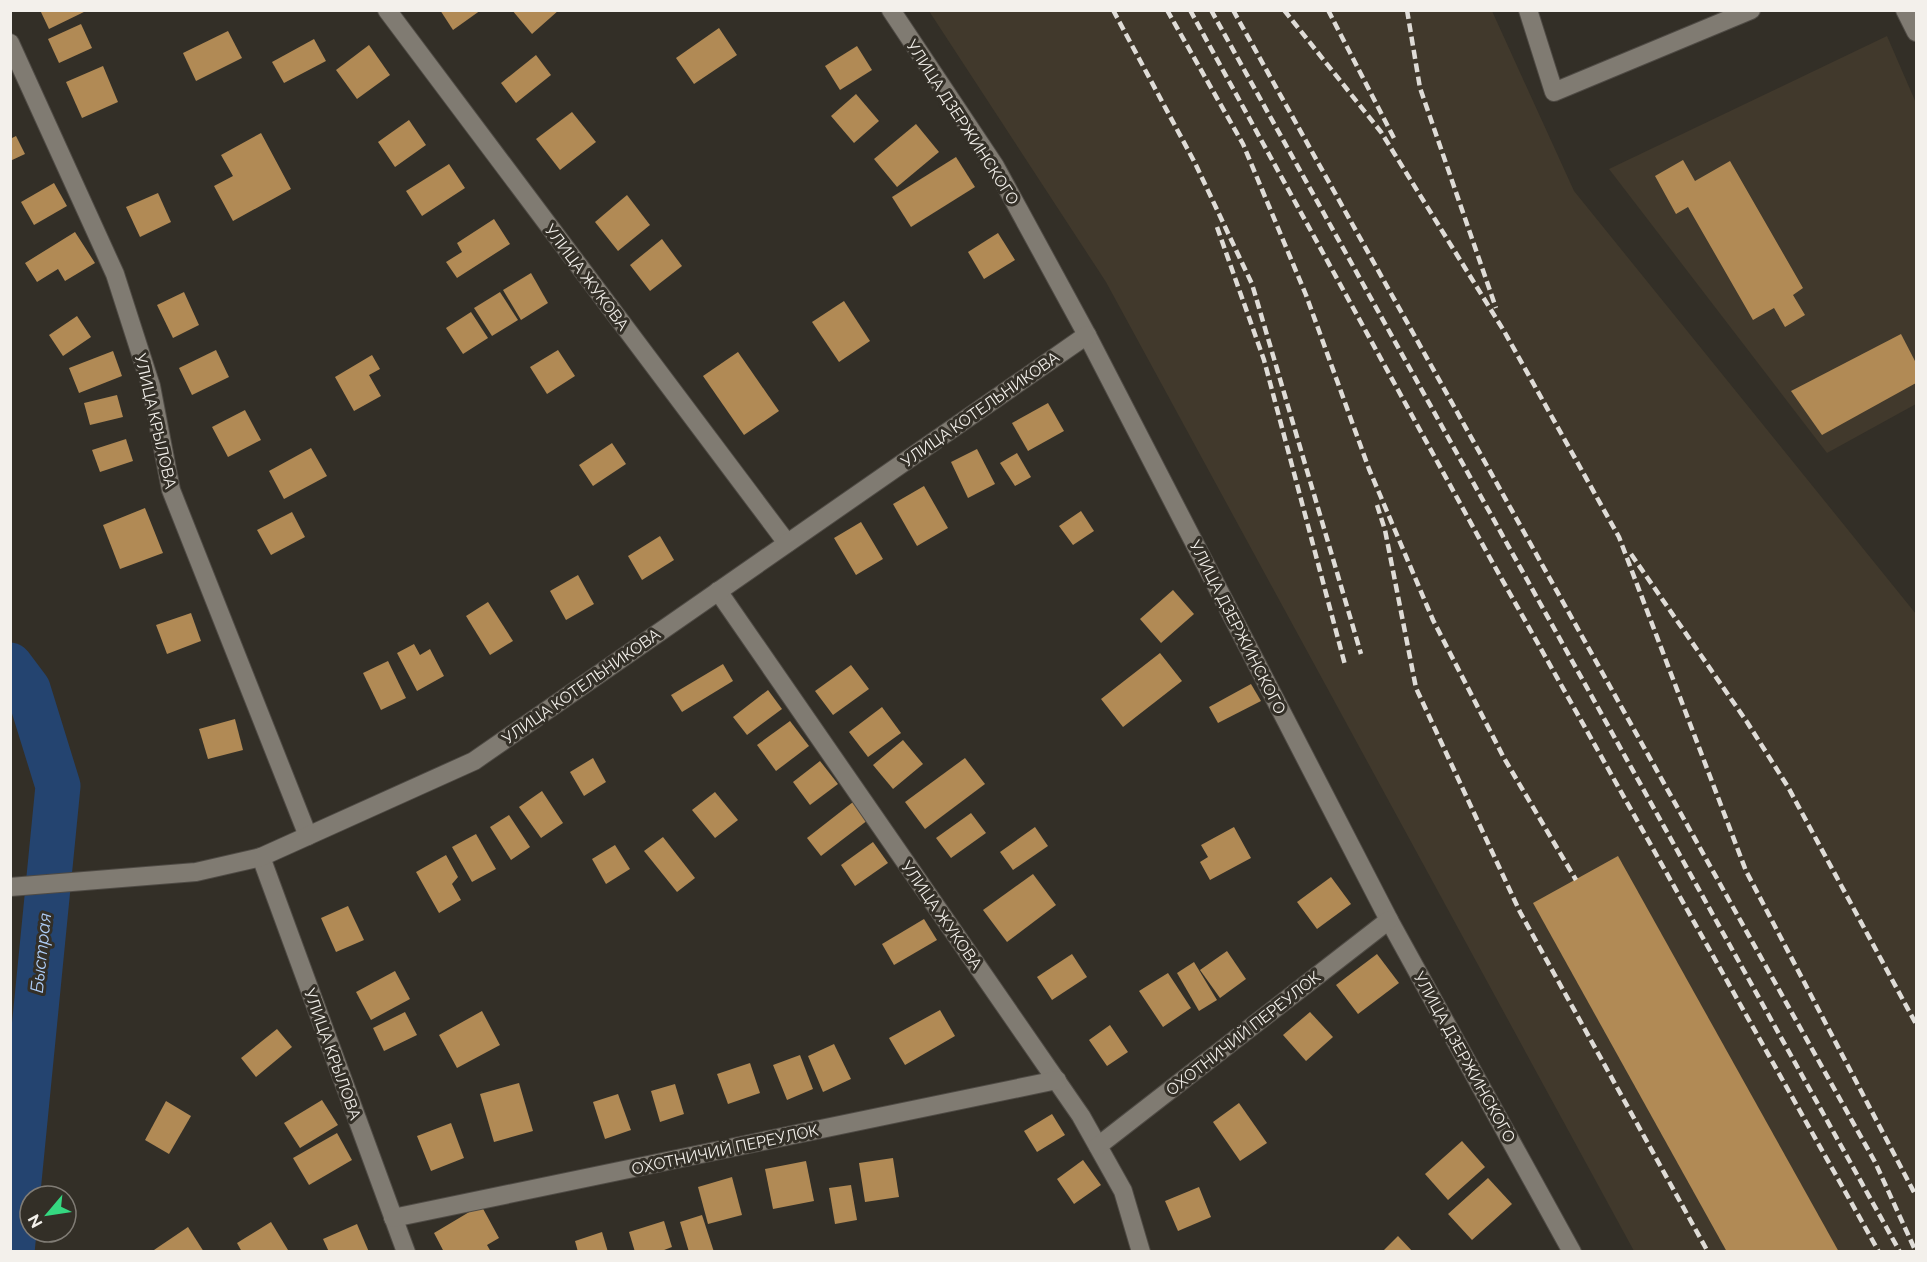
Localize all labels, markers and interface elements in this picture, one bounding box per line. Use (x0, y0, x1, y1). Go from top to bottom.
street label: УЛИЦА ДЗЕРЖИНСКОГО (902, 36, 1023, 208)
street label: УЛИЦА ЖУКОВА (540, 220, 633, 334)
street label: УЛИЦА КОТЕЛЬНИКОВА (898, 347, 1063, 471)
street label: УЛИЦА КРЫЛОВА (131, 352, 180, 491)
street label: УЛИЦА ДЗЕРЖИНСКОГО (1185, 537, 1290, 717)
street label: УЛИЦА КОТЕЛЬНИКОВА (499, 624, 664, 748)
street label: УЛИЦА ЖУКОВА (897, 857, 986, 973)
water label: Быстрая (26, 912, 55, 994)
street label: ОХОТНИЧИЙ ПЕРЕУЛОК (1162, 967, 1324, 1100)
street label: УЛИЦА ДЗЕРЖИНСКОГО (1410, 968, 1520, 1146)
street label: УЛИЦА КРЫЛОВА (300, 986, 365, 1123)
street label: ОХОТНИЧИЙ ПЕРЕУЛОК (630, 1120, 820, 1179)
north arrow (18, 1184, 78, 1244)
text: N (24, 1211, 47, 1231)

